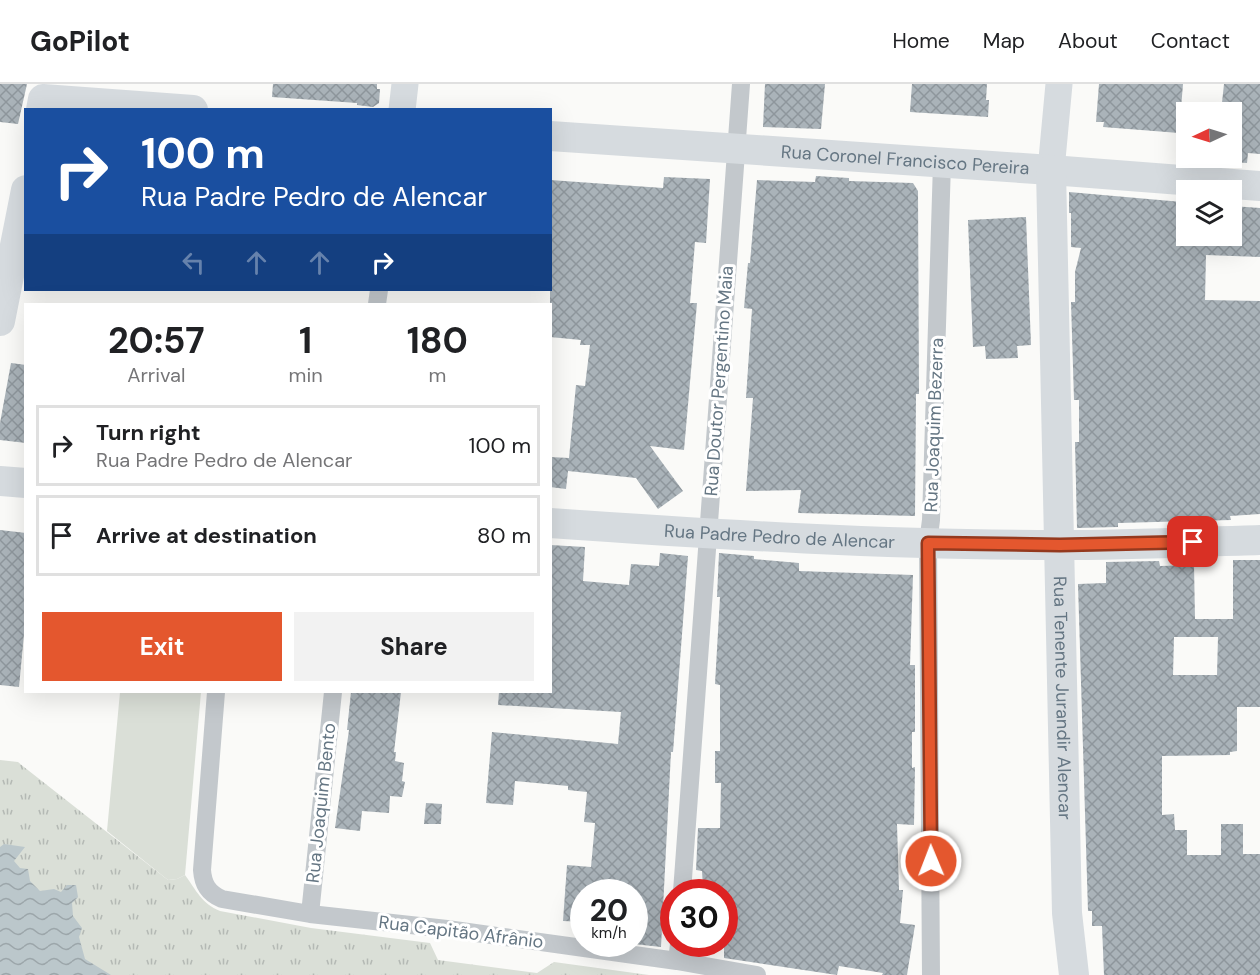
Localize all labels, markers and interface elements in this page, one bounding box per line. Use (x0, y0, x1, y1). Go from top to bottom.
text: GoPilot (30, 23, 130, 60)
text: Home (892, 27, 950, 55)
text: Map (983, 27, 1025, 55)
text: About (1058, 27, 1118, 55)
text: Contact (1151, 27, 1230, 55)
north arrow (1176, 102, 1242, 168)
map controls (1176, 102, 1242, 246)
text: 100 m (141, 126, 265, 181)
icon: right (42, 132, 120, 210)
street label: Rua Coronel Francisco Pereira (780, 140, 1030, 181)
text: Rua Padre Pedro de Alencar (141, 179, 487, 214)
button: layers (1176, 180, 1242, 246)
icon: left (177, 246, 210, 279)
icon: ahead (240, 246, 273, 279)
icon: ahead (303, 246, 336, 279)
icon: right (366, 246, 399, 279)
street label: Rua Doutor Pergentino Maia (699, 265, 739, 497)
text: 20:57 (108, 317, 205, 364)
text: 1 (299, 317, 312, 364)
text: 180 (407, 317, 468, 364)
street label: Rua Joaquim Bezerra (919, 337, 949, 513)
text: Arrival (127, 362, 185, 388)
text: min (289, 362, 323, 388)
text: m (428, 362, 446, 388)
text: Turn right (96, 418, 201, 447)
icon: right (45, 429, 78, 462)
text: 100 m (469, 431, 531, 460)
text: Rua Padre Pedro de Alencar (96, 447, 352, 473)
pin (1167, 516, 1218, 567)
icon: arrive (45, 519, 78, 552)
street label: Rua Padre Pedro de Alencar (663, 519, 896, 554)
text: Arrive at destination (96, 521, 317, 550)
text: 80 m (477, 521, 531, 550)
icon: arrive (1176, 525, 1209, 558)
street label: Rua Tenente Jurandir Alencar (1048, 576, 1077, 820)
button: Exit (42, 612, 282, 681)
button: Share (294, 612, 534, 681)
street label: Rua Joaquim Bento (301, 722, 341, 884)
position arrow (899, 829, 963, 893)
speed limit sign: 30 (660, 879, 738, 957)
text: 20 (590, 891, 628, 930)
street label: Rua Capitão Afrânio (377, 910, 545, 954)
text: km/h (591, 923, 627, 943)

